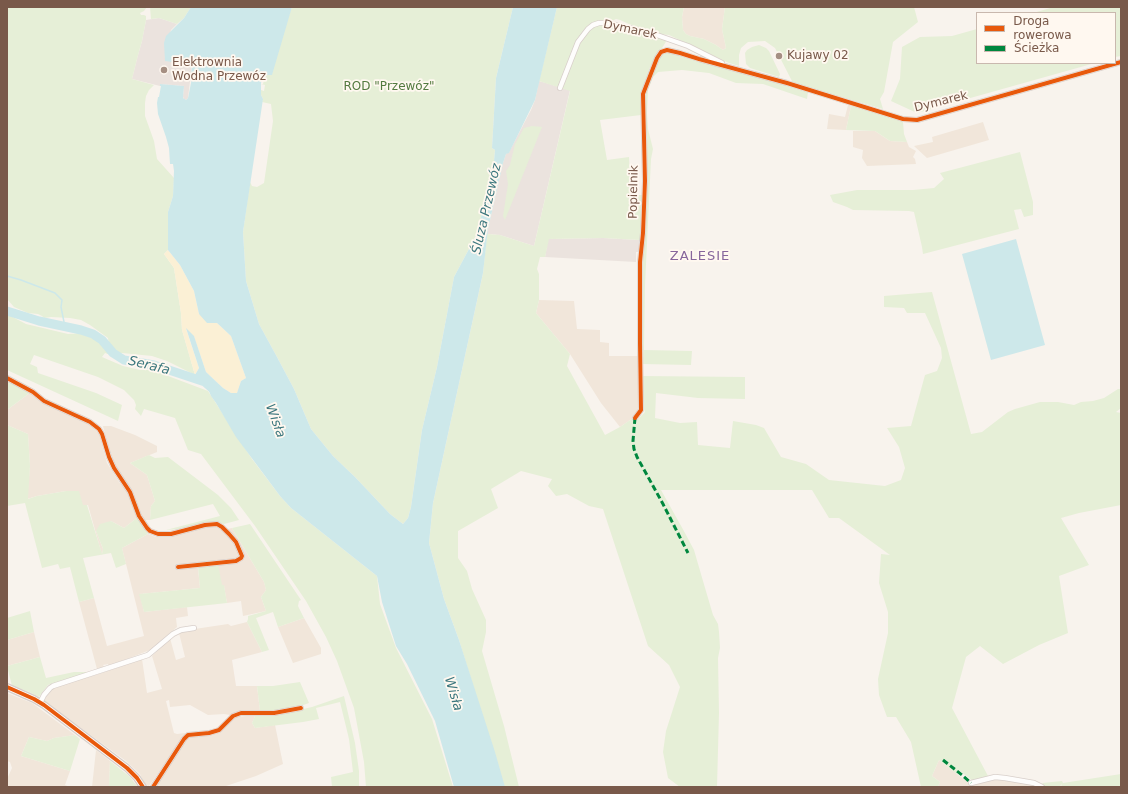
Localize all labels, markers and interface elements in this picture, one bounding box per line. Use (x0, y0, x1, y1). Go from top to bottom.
legend (976, 12, 1116, 64)
text: Droga rowerowa (1013, 14, 1072, 42)
street label: Dymarek (602, 17, 658, 43)
text: Ścieżka (1014, 41, 1059, 55)
place label: Kujawy 02 (787, 49, 849, 63)
marker: Kujawy 02 (774, 51, 784, 61)
place label: Elektrownia Wodna Przewóz (172, 56, 266, 84)
marker: Elektrownia Wodna Przewóz (159, 65, 169, 75)
park label: ROD "Przewóz" (344, 80, 434, 94)
street label: Dymarek (913, 88, 969, 116)
water label: Śluza Przewóz (469, 162, 505, 256)
street label: Popielnik (626, 165, 642, 219)
district label: ZALESIE (670, 249, 730, 265)
water label: Serafa (127, 353, 171, 379)
water label: Wisła (262, 402, 288, 440)
water label: Wisła (440, 675, 466, 713)

